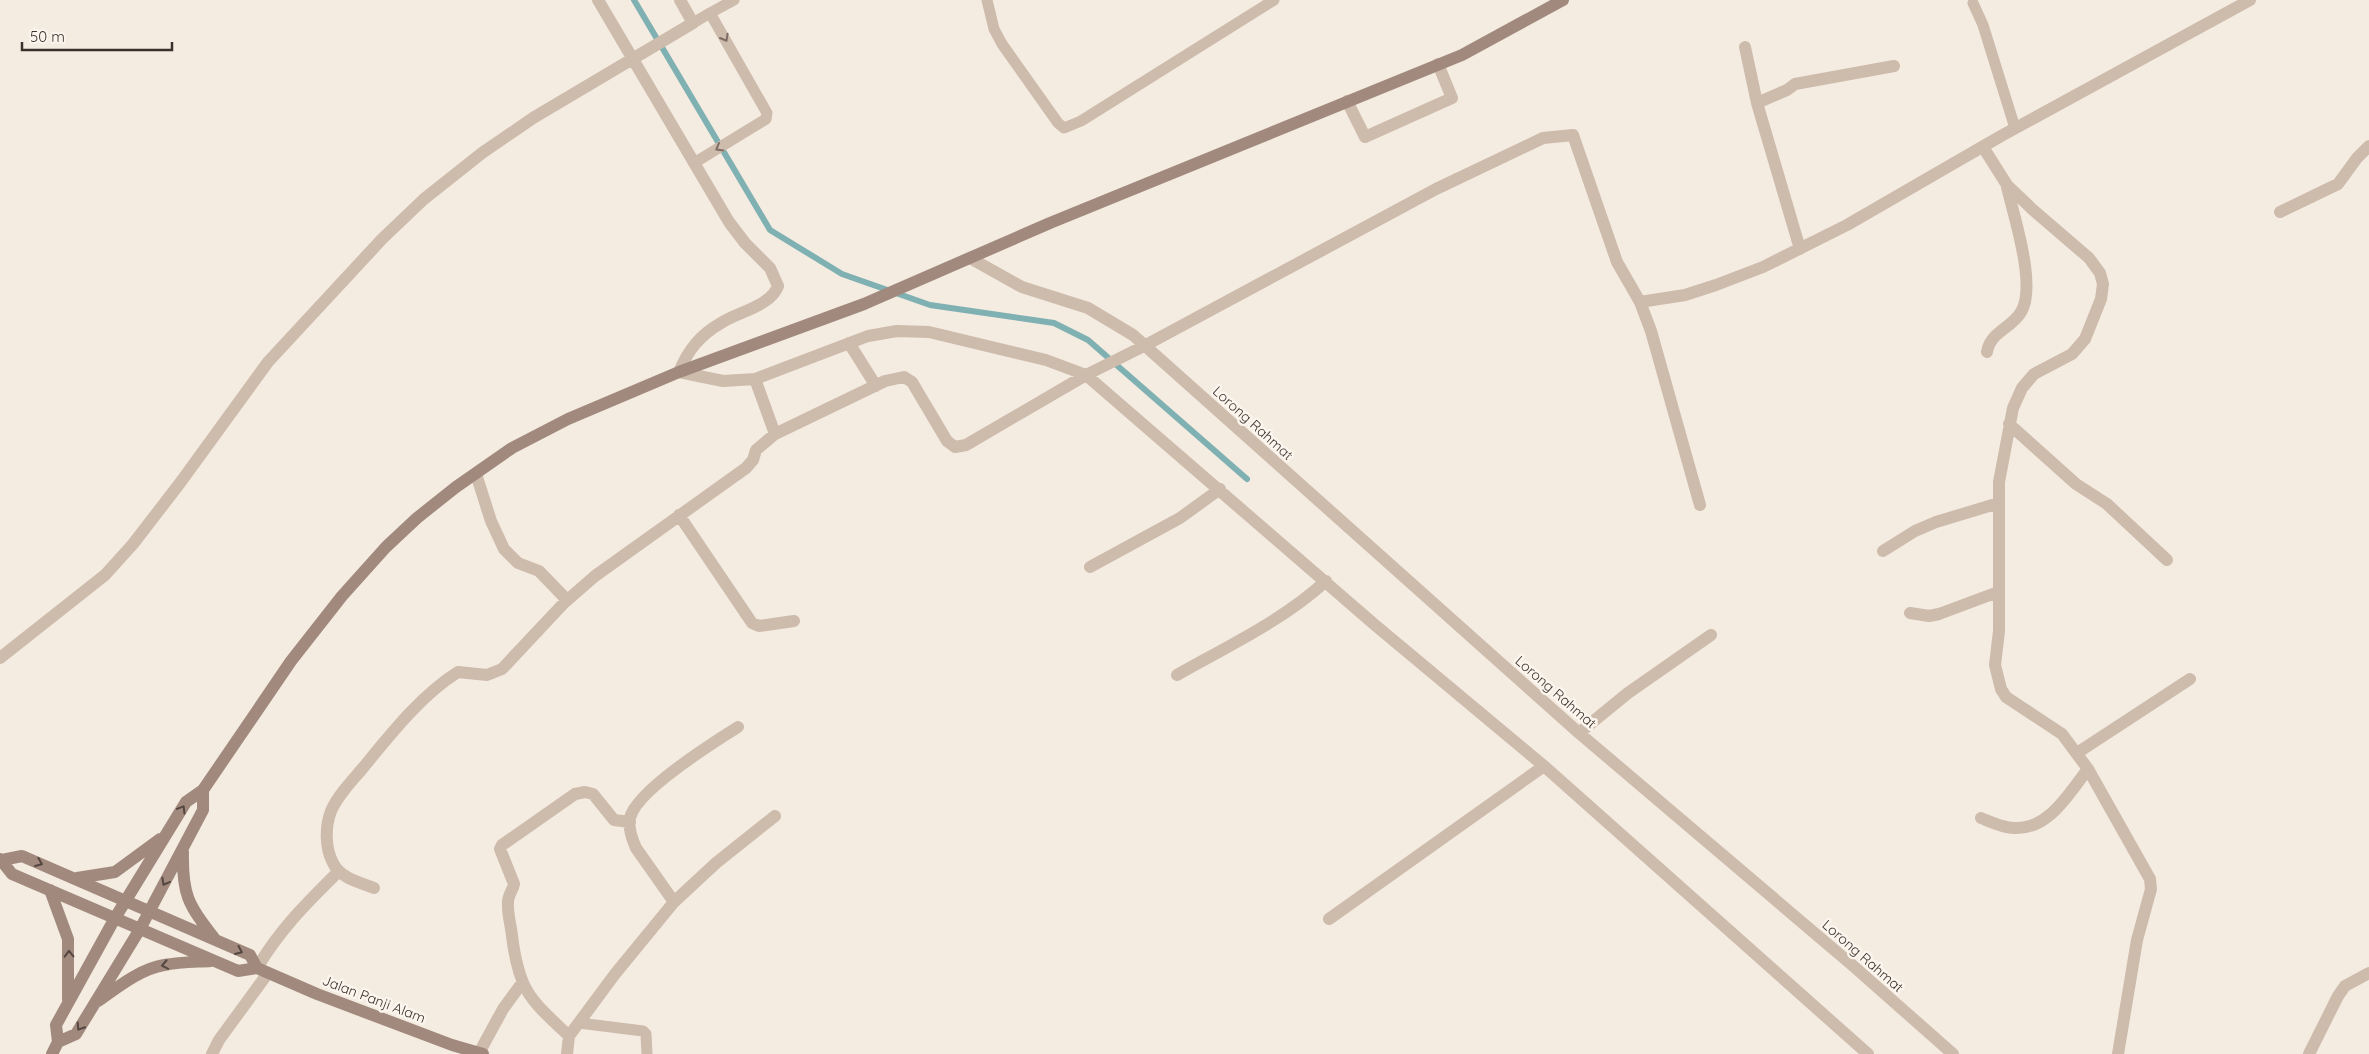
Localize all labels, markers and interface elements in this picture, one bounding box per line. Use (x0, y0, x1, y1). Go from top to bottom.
scale bar (22, 20, 172, 52)
text: 50 m (30, 27, 65, 46)
one-way arrow (719, 33, 729, 42)
one-way arrow (716, 142, 725, 152)
street label: Lorong Rahmat (1209, 382, 1297, 464)
street label: Lorong Rahmat (1512, 652, 1601, 732)
one-way arrow (175, 806, 185, 815)
one-way arrow (34, 856, 43, 867)
one-way arrow (161, 876, 171, 885)
street label: Lorong Rahmat (1819, 916, 1908, 996)
one-way arrow (234, 944, 243, 955)
one-way arrow (63, 950, 74, 958)
one-way arrow (161, 960, 170, 970)
street label: Jalan Panji Alam (320, 971, 428, 1027)
one-way arrow (77, 1021, 87, 1030)

